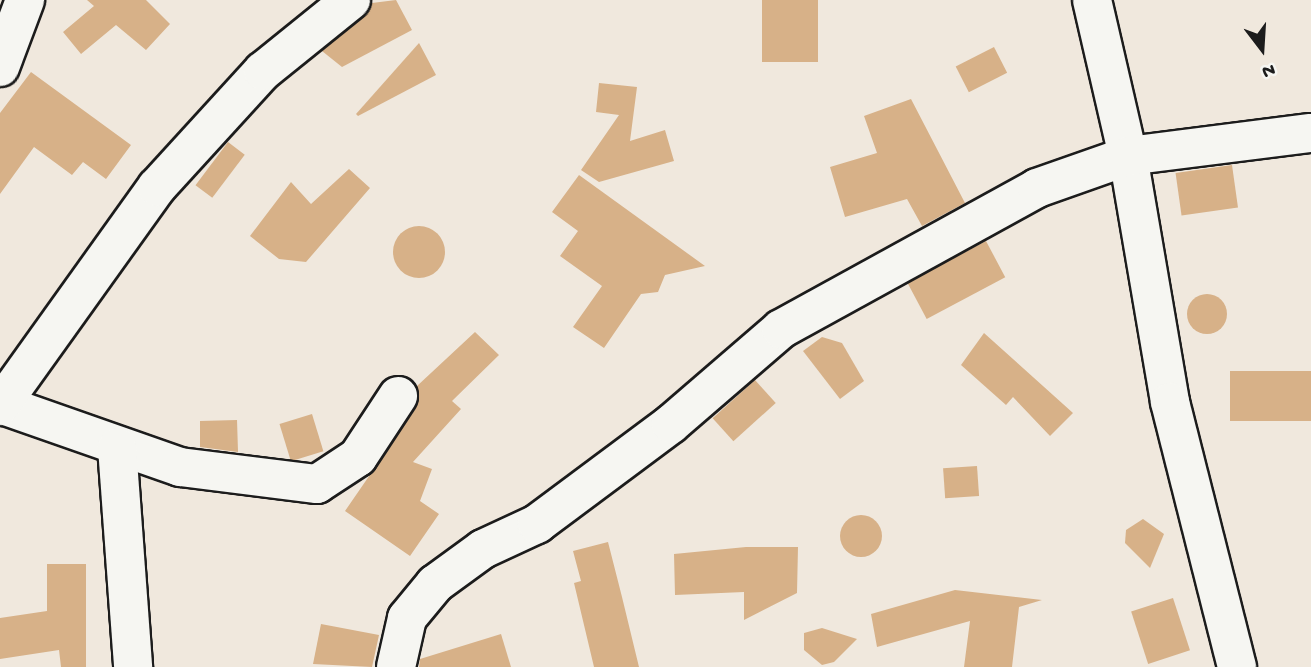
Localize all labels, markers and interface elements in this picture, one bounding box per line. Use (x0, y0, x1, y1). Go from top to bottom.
north arrow (1227, 14, 1297, 84)
text: N (1259, 57, 1278, 82)

